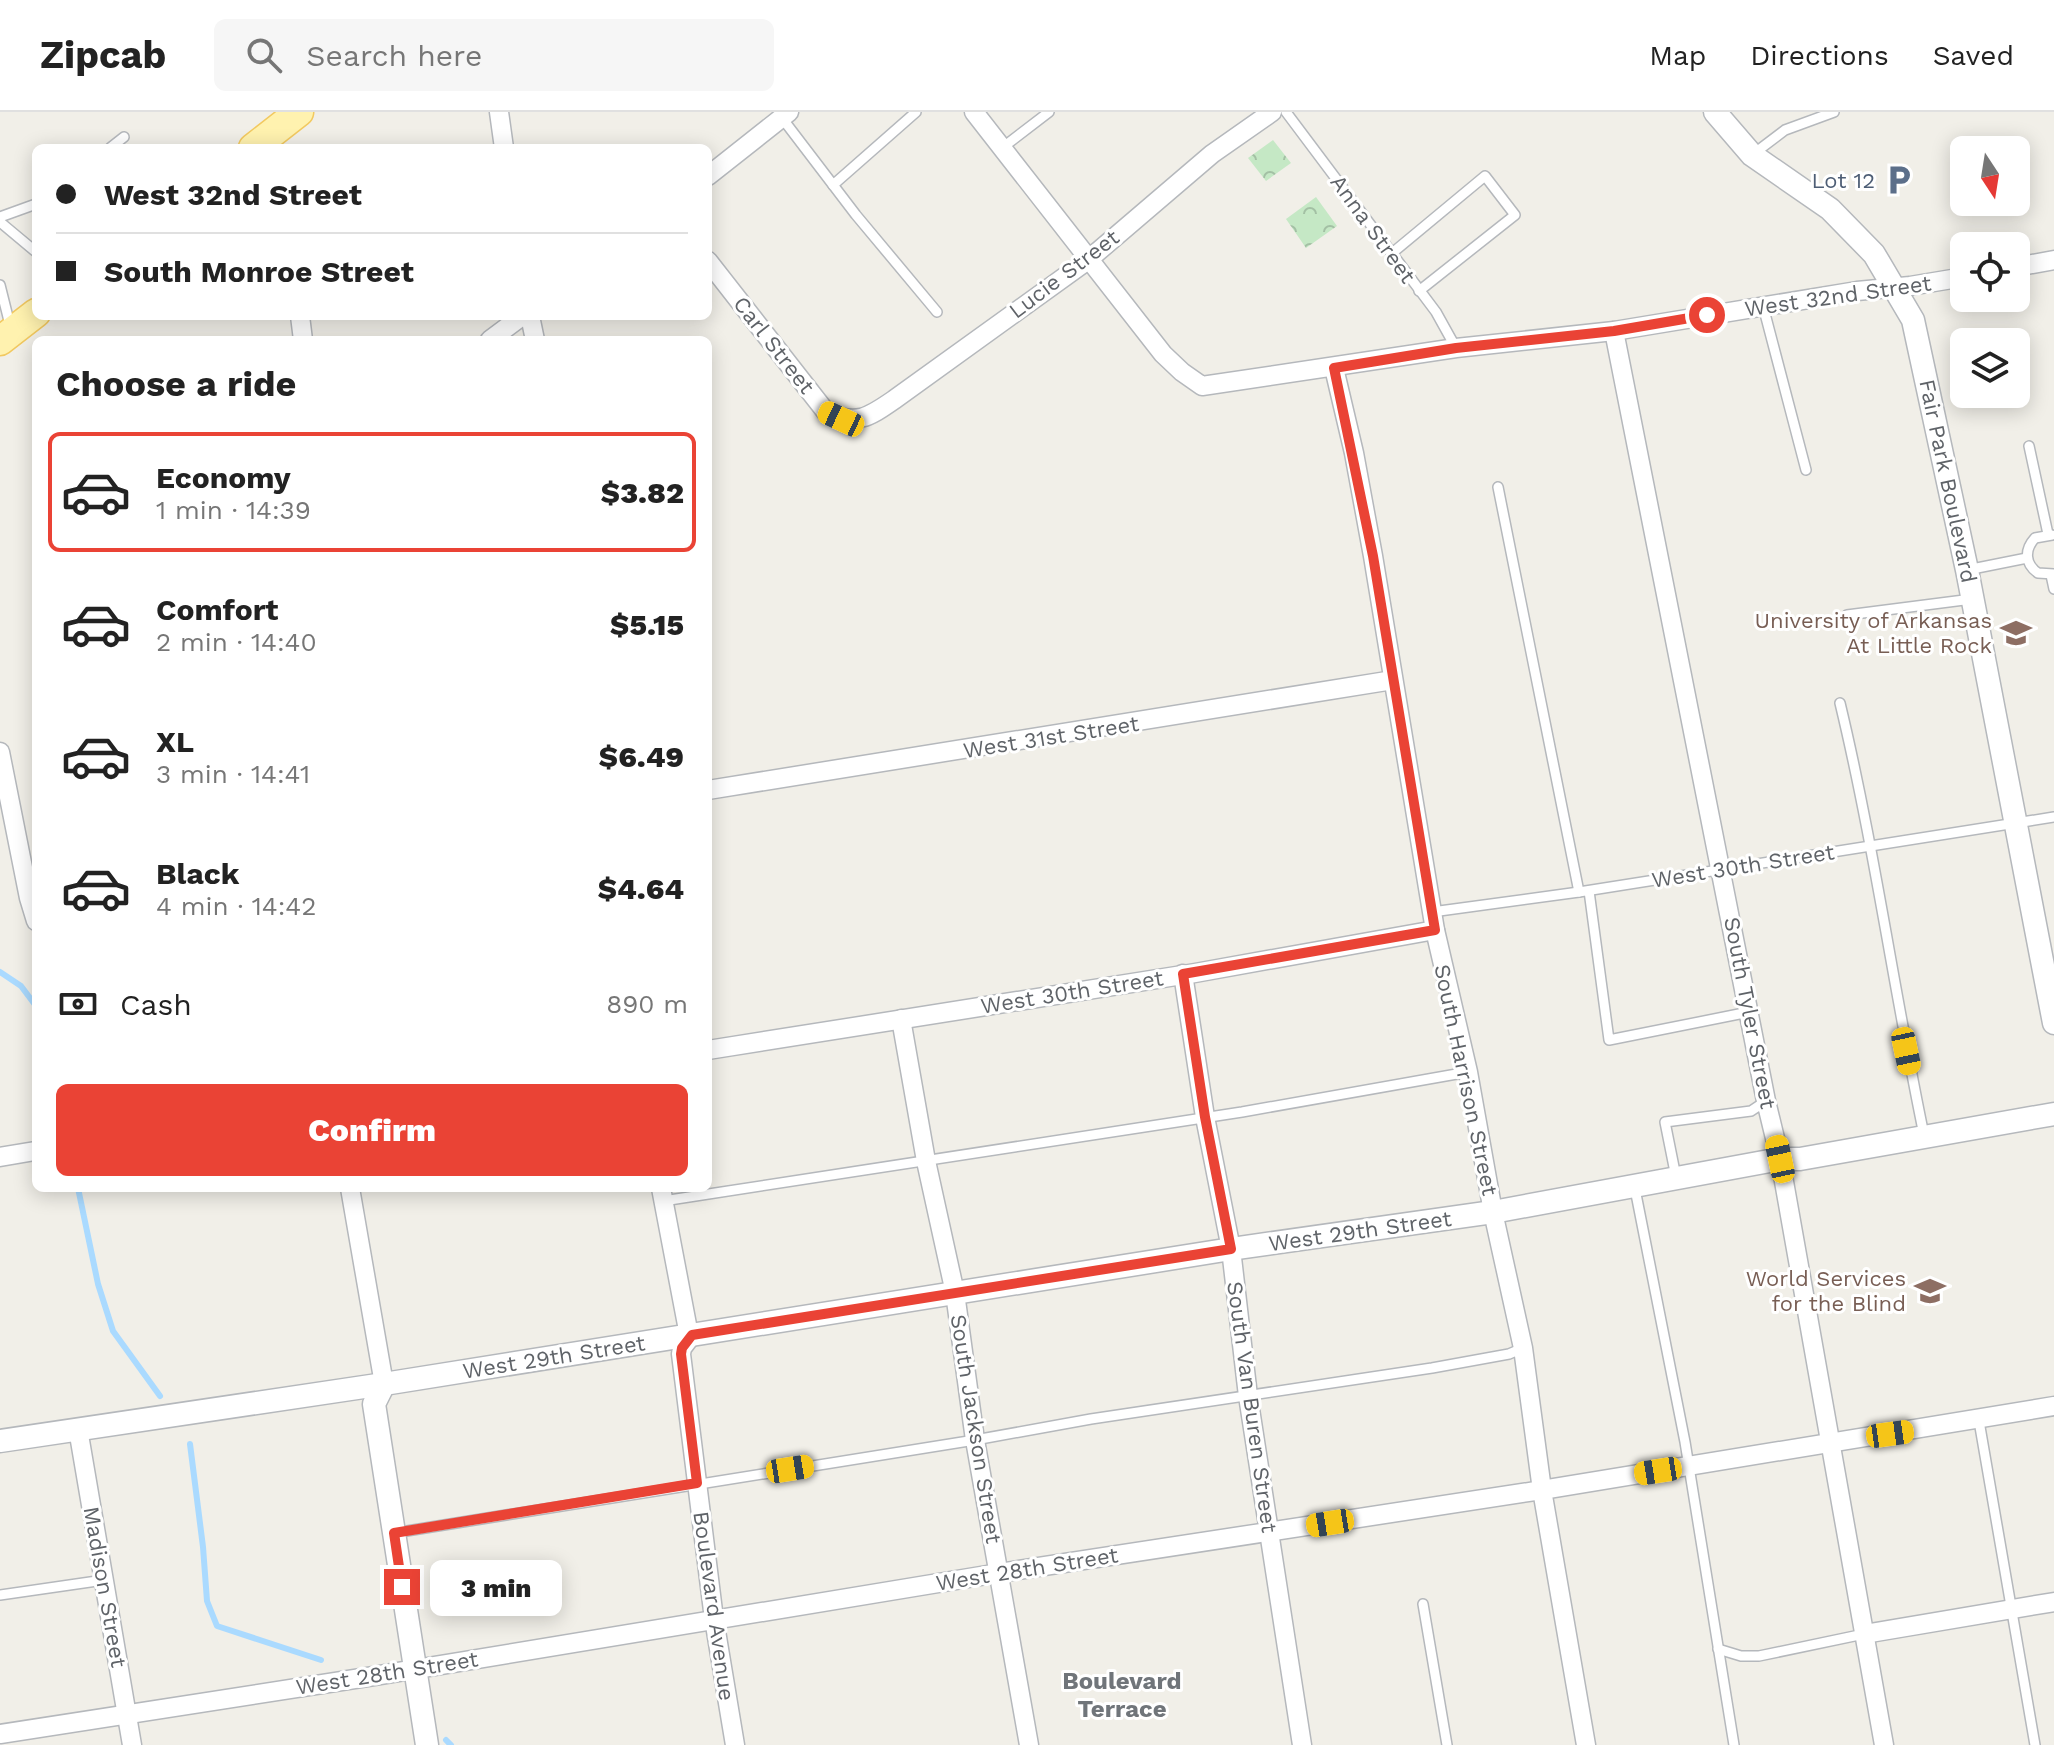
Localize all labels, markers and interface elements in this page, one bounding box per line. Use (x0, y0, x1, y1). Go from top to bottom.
search box (214, 19, 774, 91)
text: Zipcab (40, 33, 166, 77)
icon: search (242, 33, 286, 77)
text: Search here (306, 38, 482, 73)
text: Map (1649, 39, 1706, 72)
text: Directions (1750, 39, 1889, 72)
text: Saved (1933, 39, 2014, 72)
north arrow (1950, 136, 2030, 216)
map controls (1950, 136, 2030, 408)
parking icon: Lot 12 (1882, 163, 1916, 197)
place label: Lot 12 (1811, 168, 1875, 193)
street label: Anna Street (1325, 170, 1421, 288)
text: West 32nd Street (104, 177, 362, 212)
street label: Lucie Street (1004, 225, 1124, 323)
button: locate (1950, 232, 2030, 312)
text: South Monroe Street (104, 254, 414, 289)
street label: West 32nd Street (1743, 271, 1933, 321)
street label: Carl Street (728, 292, 820, 398)
route start (1689, 297, 1725, 333)
button: layers (1950, 328, 2030, 408)
text: Choose a ride (56, 363, 296, 405)
street label: Fair Park Boulevard (1914, 377, 1982, 585)
car (814, 398, 868, 440)
icon: car (60, 456, 132, 528)
text: Economy (156, 460, 291, 495)
text: $3.82 (601, 475, 684, 510)
text: 1 min · 14:39 (156, 495, 311, 525)
icon: car (60, 588, 132, 660)
text: Comfort (156, 592, 278, 627)
text: $5.15 (610, 607, 684, 642)
place label: University of Arkansas At Little Rock (1755, 608, 1992, 658)
school or university icon: University of Arkansas At Little Rock (1999, 616, 2033, 650)
text: 2 min · 14:40 (156, 627, 317, 657)
street label: West 31st Street (961, 711, 1141, 763)
icon: car (60, 720, 132, 792)
text: XL (156, 724, 194, 759)
text: $6.49 (599, 739, 684, 774)
text: 3 min · 14:41 (156, 759, 310, 789)
street label: West 30th Street (1650, 839, 1836, 893)
icon: car (60, 852, 132, 924)
text: Black (156, 856, 240, 891)
text: $4.64 (598, 871, 684, 906)
text: 4 min · 14:42 (156, 891, 316, 921)
street label: South Tyler Street (1719, 915, 1781, 1111)
street label: South Harrison Street (1429, 962, 1503, 1198)
street label: West 30th Street (979, 965, 1165, 1019)
icon: cash (56, 982, 100, 1026)
text: Cash (120, 987, 192, 1022)
text: 890 m (606, 989, 688, 1019)
car (1889, 1025, 1923, 1077)
button: Confirm (56, 1084, 688, 1176)
car (1763, 1133, 1797, 1185)
street label: West 29th Street (1267, 1206, 1453, 1256)
place label: World Services for the Blind (1746, 1266, 1906, 1316)
school or university icon: World Services for the Blind (1913, 1274, 1947, 1308)
street label: South Van Buren Street (1222, 1280, 1282, 1534)
street label: South Jackson Street (946, 1313, 1006, 1545)
street label: West 29th Street (461, 1330, 647, 1384)
car (1865, 1419, 1915, 1449)
car (764, 1453, 816, 1485)
car (1632, 1455, 1684, 1487)
street label: Madison Street (79, 1505, 131, 1669)
car (1304, 1507, 1356, 1539)
street label: Boulevard Avenue (688, 1510, 740, 1702)
street label: West 28th Street (934, 1542, 1120, 1596)
callout: 3 min (430, 1559, 562, 1615)
route end (384, 1569, 420, 1605)
text: 3 min (461, 1573, 531, 1603)
street label: West 28th Street (294, 1646, 480, 1700)
district label: Boulevard Terrace (1062, 1667, 1182, 1723)

